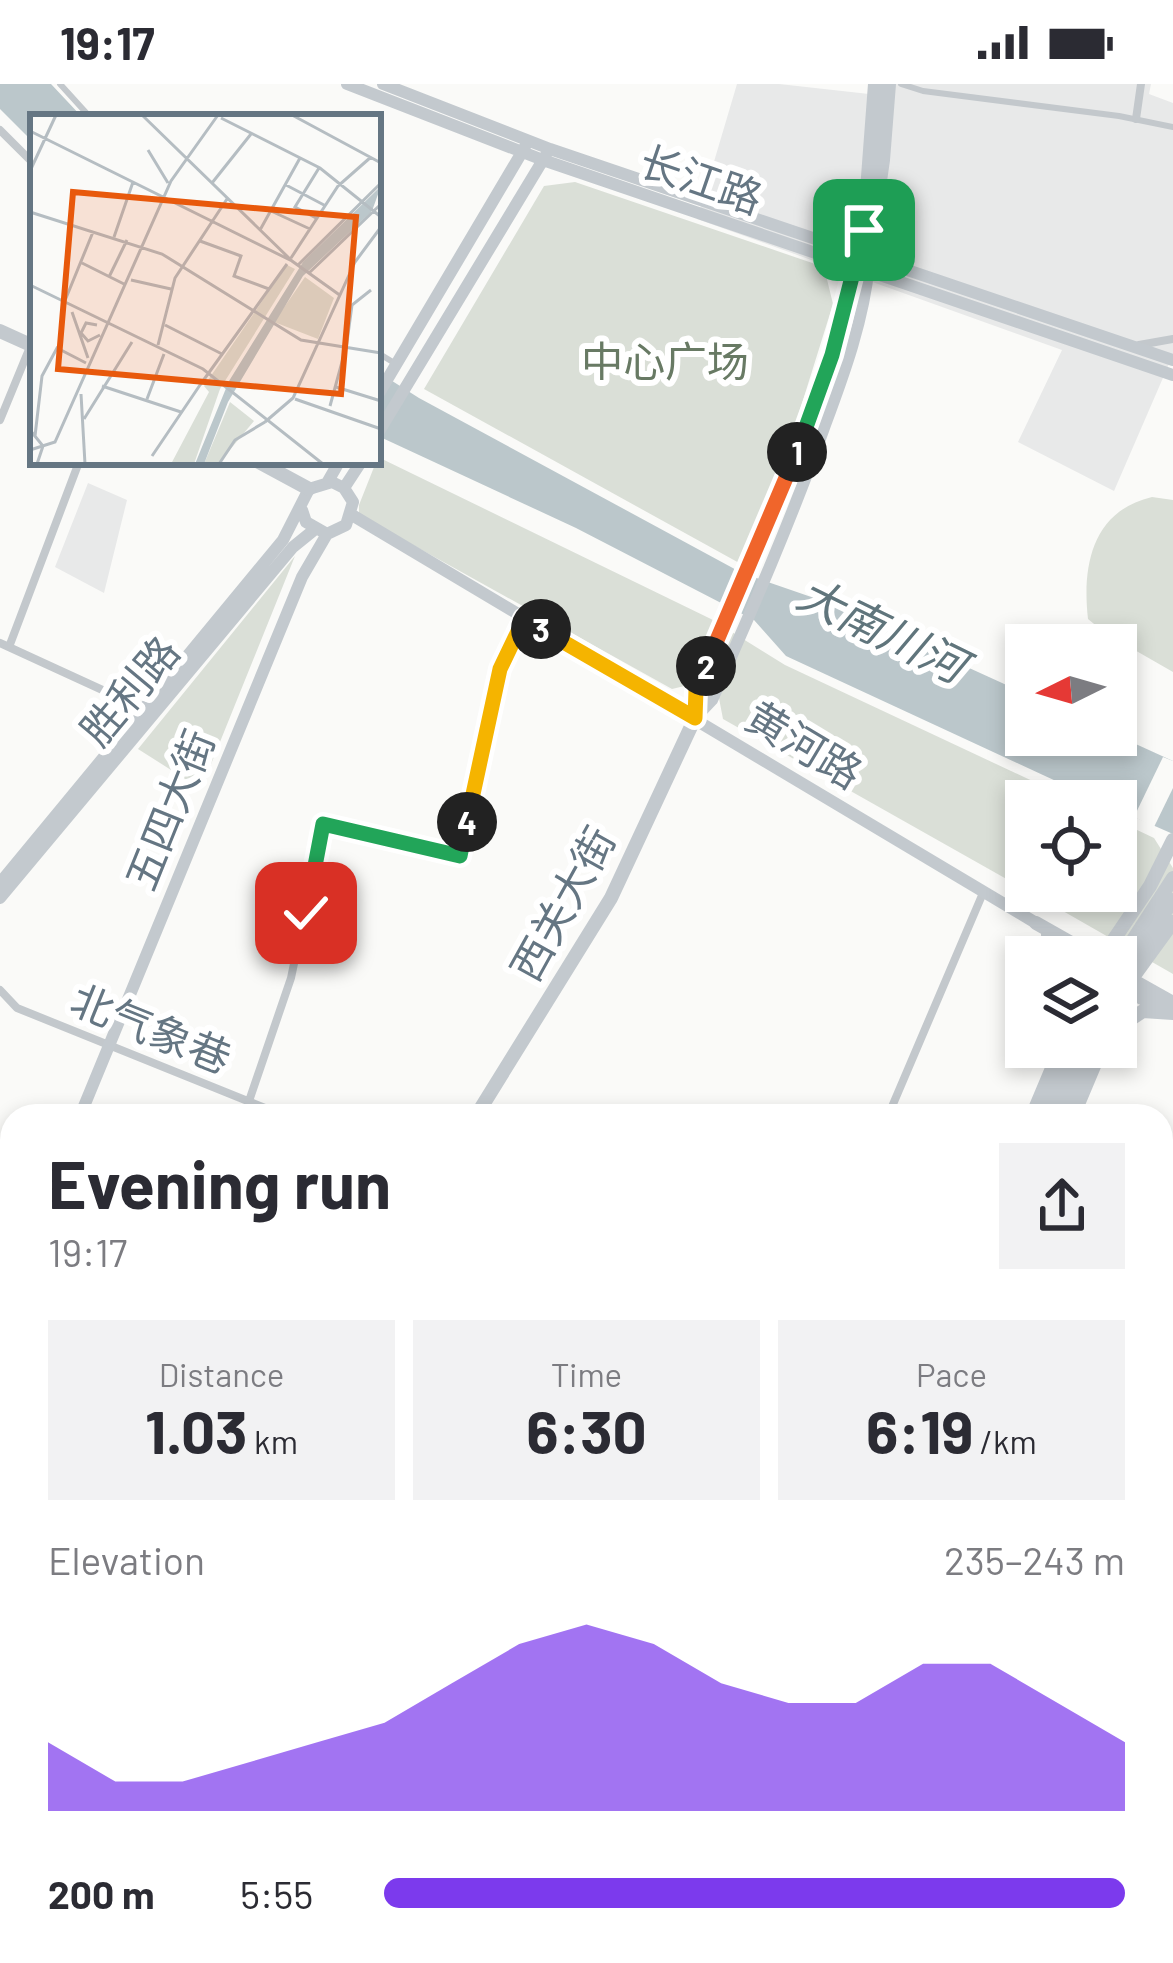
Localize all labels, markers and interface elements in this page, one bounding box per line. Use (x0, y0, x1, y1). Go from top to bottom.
text: 19:17 (60, 15, 154, 69)
inset map (30, 114, 381, 465)
street label: 长江路 (634, 134, 769, 222)
pin (813, 179, 915, 281)
icon: arrive (831, 197, 897, 263)
park label: 中心广场 (581, 335, 749, 385)
pin: 1 (767, 422, 827, 482)
text: 1 (791, 432, 803, 472)
water label: 大南川河 (790, 564, 983, 695)
pin: 3 (511, 599, 571, 659)
text: 3 (532, 609, 550, 649)
north arrow (1005, 624, 1137, 756)
map controls (1005, 624, 1137, 1068)
street label: 胜利路 (69, 625, 188, 754)
pin: 2 (676, 636, 736, 696)
text: 2 (697, 646, 715, 686)
street label: 黄河路 (738, 689, 872, 797)
street label: 五四大街 (113, 722, 223, 897)
button: locate (1005, 780, 1137, 912)
pin: 4 (437, 792, 497, 852)
text: 4 (457, 802, 477, 842)
street label: 西关大街 (499, 817, 624, 989)
pin (255, 862, 357, 964)
icon: check (273, 880, 339, 946)
button: layers (1005, 936, 1137, 1068)
street label: 北气象巷 (64, 972, 239, 1082)
text: Evening run (48, 1143, 391, 1222)
button: share (999, 1143, 1125, 1269)
text: 19:17 (48, 1228, 127, 1275)
text: Distance (159, 1354, 284, 1394)
text: Time (551, 1354, 622, 1394)
text: Pace (916, 1354, 987, 1394)
text: 1.03 (145, 1394, 248, 1466)
text: 6:30 (526, 1394, 647, 1466)
text: 6:19 (866, 1394, 973, 1466)
text: km (248, 1421, 298, 1461)
text: /km (973, 1421, 1037, 1461)
text: Elevation (48, 1536, 205, 1583)
text: 235–243 m (944, 1536, 1125, 1583)
text: 200 m (48, 1870, 155, 1917)
text: 5:55 (240, 1870, 313, 1917)

